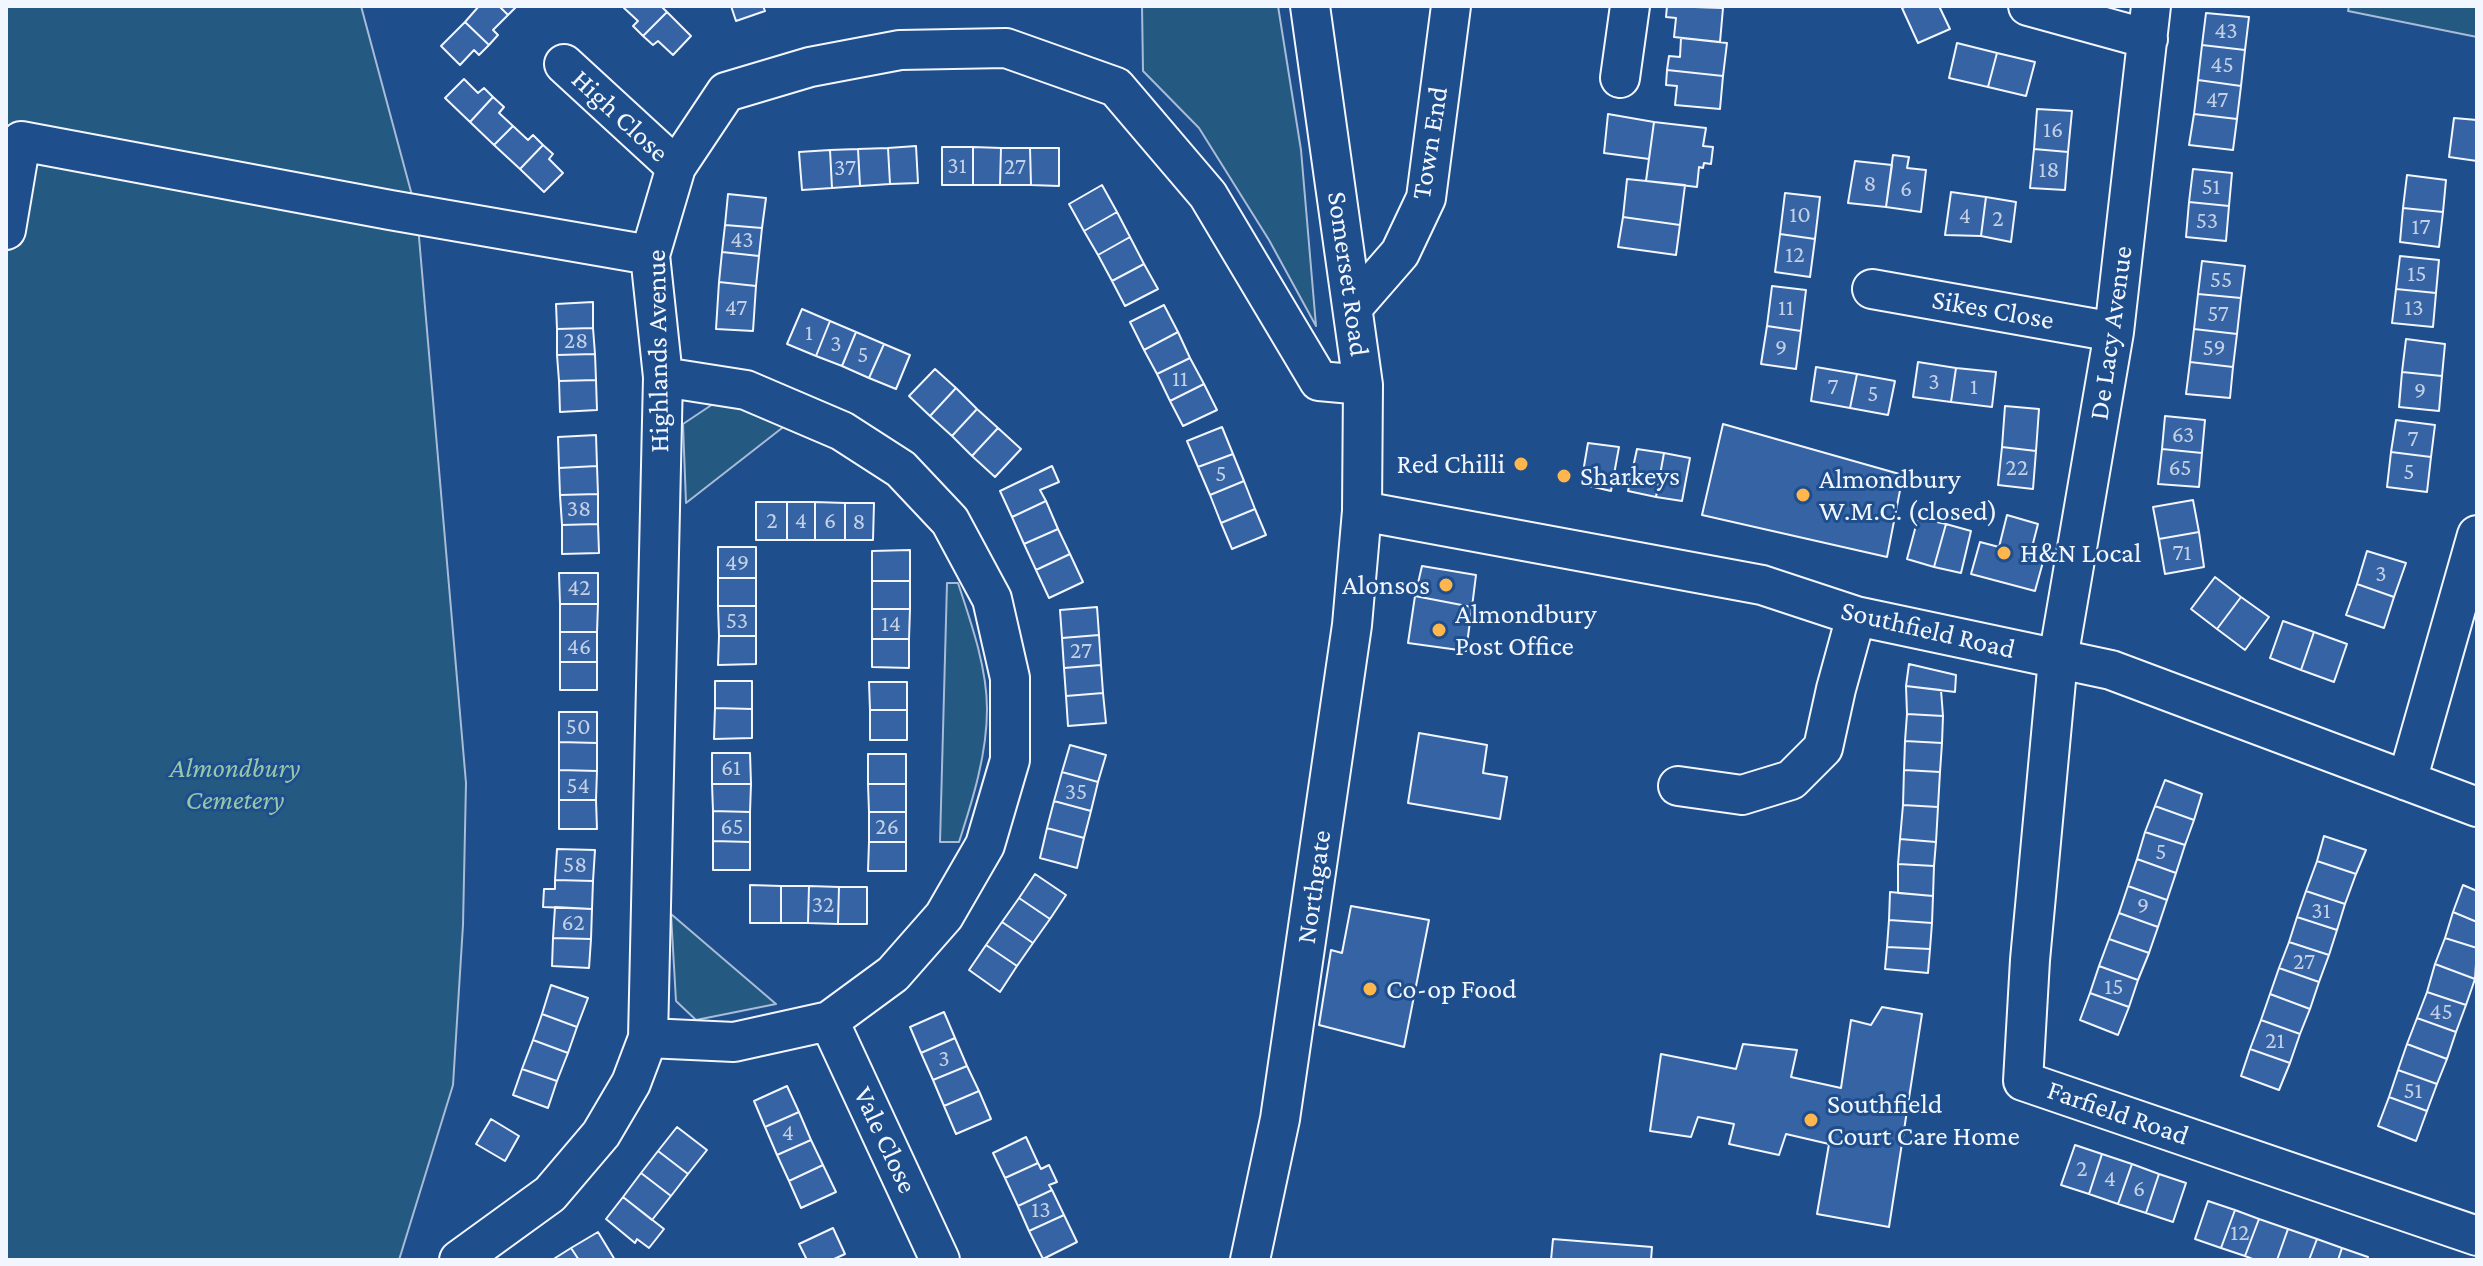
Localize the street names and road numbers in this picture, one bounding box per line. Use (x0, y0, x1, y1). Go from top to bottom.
street label: High Close (564, 63, 676, 169)
street label: Town End (1404, 84, 1456, 202)
street label: Somerset Road (1320, 189, 1376, 359)
street label: De Lacy Avenue (2082, 244, 2140, 422)
street label: Highlands Avenue (639, 249, 677, 453)
street label: Sikes Close (1929, 283, 2057, 337)
street label: Southfield Road (1838, 594, 2018, 666)
street label: Northgate (1289, 828, 1339, 946)
street label: Farfield Road (2043, 1073, 2193, 1153)
street label: Vale Close (846, 1081, 924, 1199)

